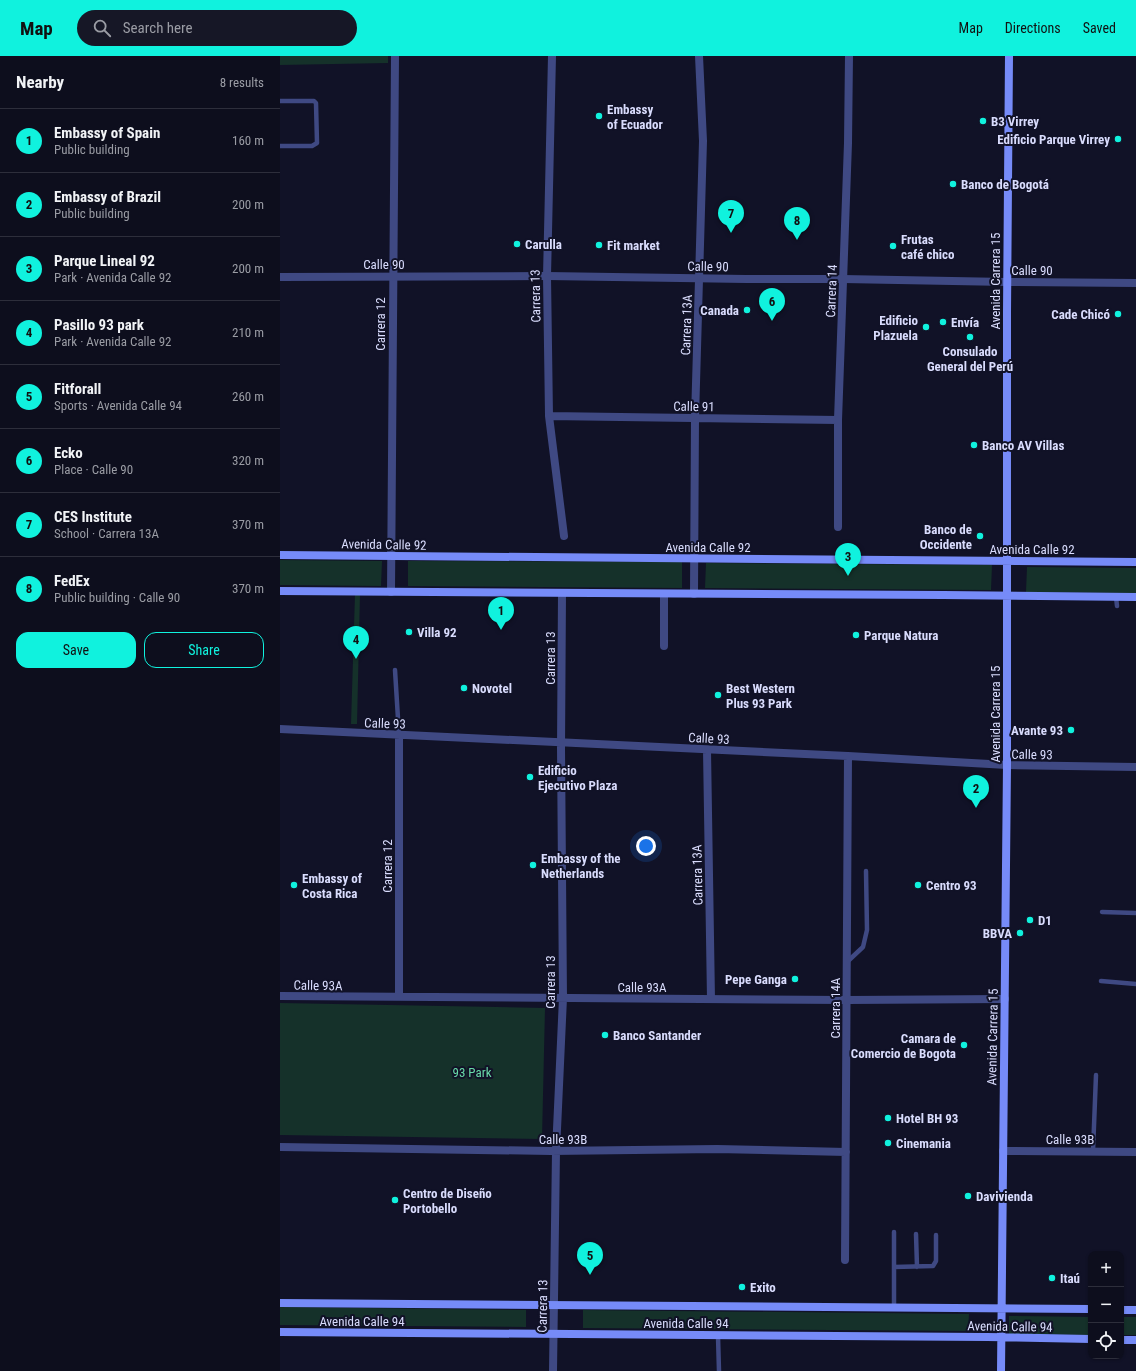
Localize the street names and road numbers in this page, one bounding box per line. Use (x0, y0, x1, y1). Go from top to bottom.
street label: Avenida Carrera 15 (988, 233, 1003, 329)
street label: Calle 90 (363, 257, 405, 272)
street label: Calle 90 (687, 259, 729, 274)
street label: Calle 90 (1011, 263, 1053, 278)
street label: Carrera 14 (823, 264, 840, 318)
street label: Carrera 13 (528, 269, 543, 323)
street label: Carrera 13A (678, 294, 695, 356)
street label: Carrera 12 (373, 297, 388, 351)
street label: Calle 91 (673, 399, 715, 414)
street label: Avenida Calle 92 (341, 536, 427, 553)
street label: Avenida Calle 92 (665, 540, 751, 555)
street label: Avenida Calle 92 (989, 542, 1075, 557)
street label: Carrera 13 (543, 631, 558, 685)
street label: Avenida Carrera 15 (988, 666, 1003, 762)
street label: Calle 93 (364, 715, 406, 732)
street label: Calle 93 (688, 730, 730, 747)
street label: Calle 93 (1011, 747, 1053, 762)
street label: Carrera 12 (380, 839, 395, 893)
street label: Carrera 13A (689, 844, 706, 905)
street label: Carrera 13 (543, 955, 558, 1009)
street label: Carrera 14A (828, 977, 843, 1038)
street label: Calle 93A (293, 978, 343, 993)
street label: Calle 93A (618, 980, 667, 995)
street label: Avenida Carrera 15 (984, 988, 1001, 1086)
street label: Calle 93B (539, 1132, 587, 1147)
street label: Calle 93B (1046, 1132, 1094, 1147)
street label: Carrera 13 (535, 1279, 550, 1333)
street label: Avenida Calle 94 (319, 1314, 405, 1329)
street label: Avenida Calle 94 (643, 1316, 729, 1331)
street label: Avenida Calle 94 (967, 1318, 1053, 1335)

